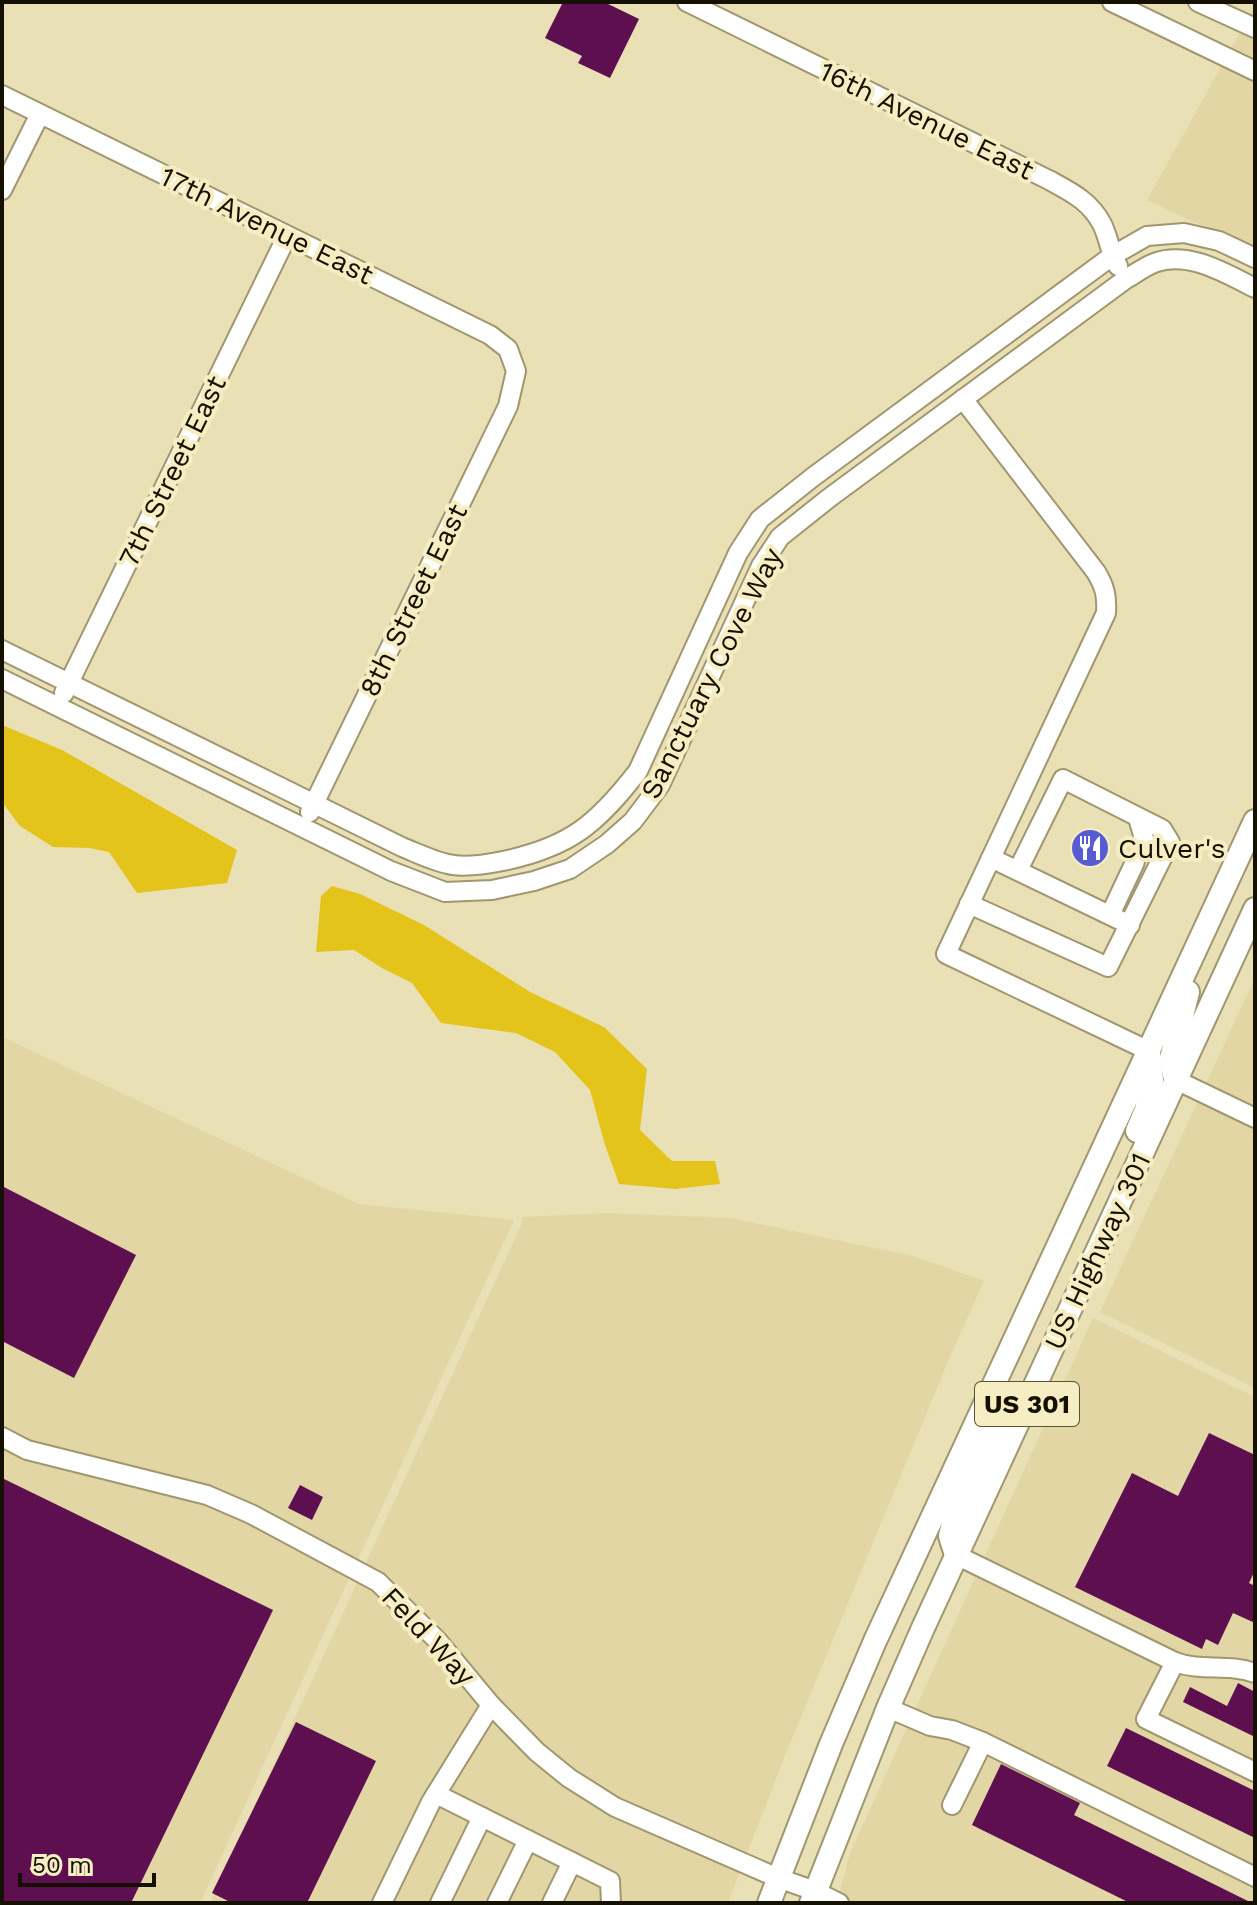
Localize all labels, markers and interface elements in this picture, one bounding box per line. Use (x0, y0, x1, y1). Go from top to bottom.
street label: 16th Avenue East (814, 54, 1040, 187)
street label: 17th Avenue East (155, 160, 379, 291)
street label: 7th Street East (112, 370, 233, 572)
street label: 8th Street East (353, 498, 474, 702)
street label: Sanctuary Cove Way (634, 542, 789, 804)
restaurant icon: Culver's (1069, 827, 1111, 869)
place label: Culver's (1118, 832, 1226, 865)
street label: US Highway 301 (1037, 1148, 1158, 1355)
road number: US 301 (975, 1382, 1079, 1426)
street label: Feld Way (375, 1580, 483, 1693)
scale bar (20, 1837, 154, 1887)
text: 50 m (32, 1851, 92, 1879)

